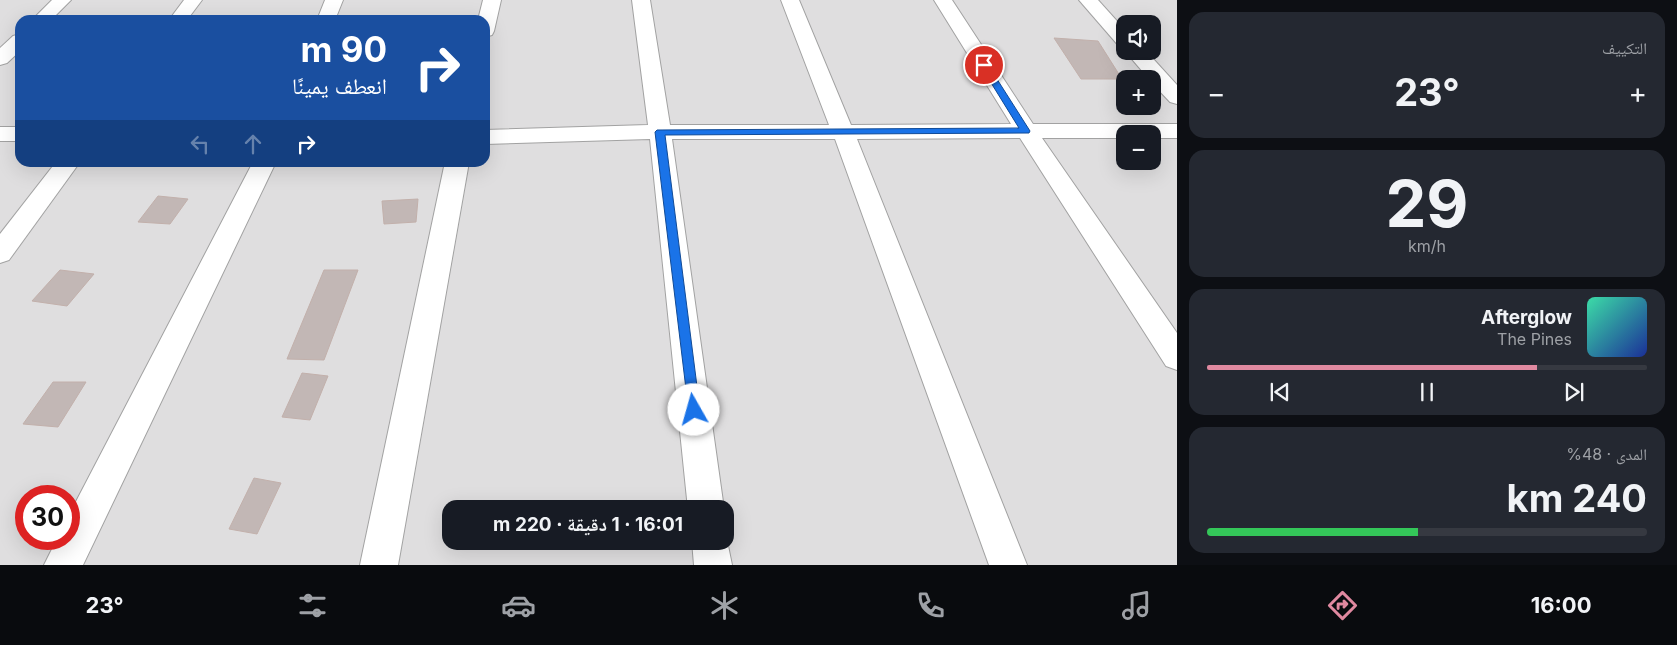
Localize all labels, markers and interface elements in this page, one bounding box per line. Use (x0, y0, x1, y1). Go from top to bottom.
map controls (1116, 15, 1161, 170)
button: sound (1116, 15, 1161, 60)
text: 90 m (300, 28, 387, 70)
icon: right (405, 35, 470, 100)
text: التكييف (1602, 38, 1647, 58)
pin (963, 44, 1005, 86)
icon: arrive (970, 51, 998, 79)
text: 23° (1394, 69, 1460, 115)
button: + (1116, 70, 1161, 115)
text: انعطف يمينًا (292, 73, 387, 99)
text: − (1207, 76, 1226, 110)
text: + (1628, 76, 1647, 110)
button: − (1116, 125, 1161, 170)
icon: left (186, 130, 214, 158)
icon: ahead (239, 130, 267, 158)
icon: right (292, 130, 320, 158)
text: 29 (1385, 164, 1469, 243)
text: km/h (1408, 236, 1446, 256)
text: Afterglow (1481, 306, 1572, 329)
text: The Pines (1497, 329, 1572, 349)
icon: previous (1266, 378, 1294, 406)
icon: pause (1413, 378, 1441, 406)
icon: next (1560, 378, 1588, 406)
position arrow (667, 383, 719, 435)
text: المدى · 48% (1566, 444, 1647, 464)
text: 240 km (1507, 475, 1647, 521)
speed limit sign: 30 (15, 485, 80, 550)
text: 16:01 · 1 دقيقة · 220 m (493, 513, 683, 536)
icon: filters (295, 588, 330, 623)
icon: car (501, 588, 536, 623)
icon: climate (707, 588, 742, 623)
icon: phone (913, 588, 948, 623)
icon: music (1119, 588, 1154, 623)
icon: directions (1325, 588, 1360, 623)
text: 23° (86, 592, 124, 618)
text: 16:00 (1531, 592, 1592, 618)

